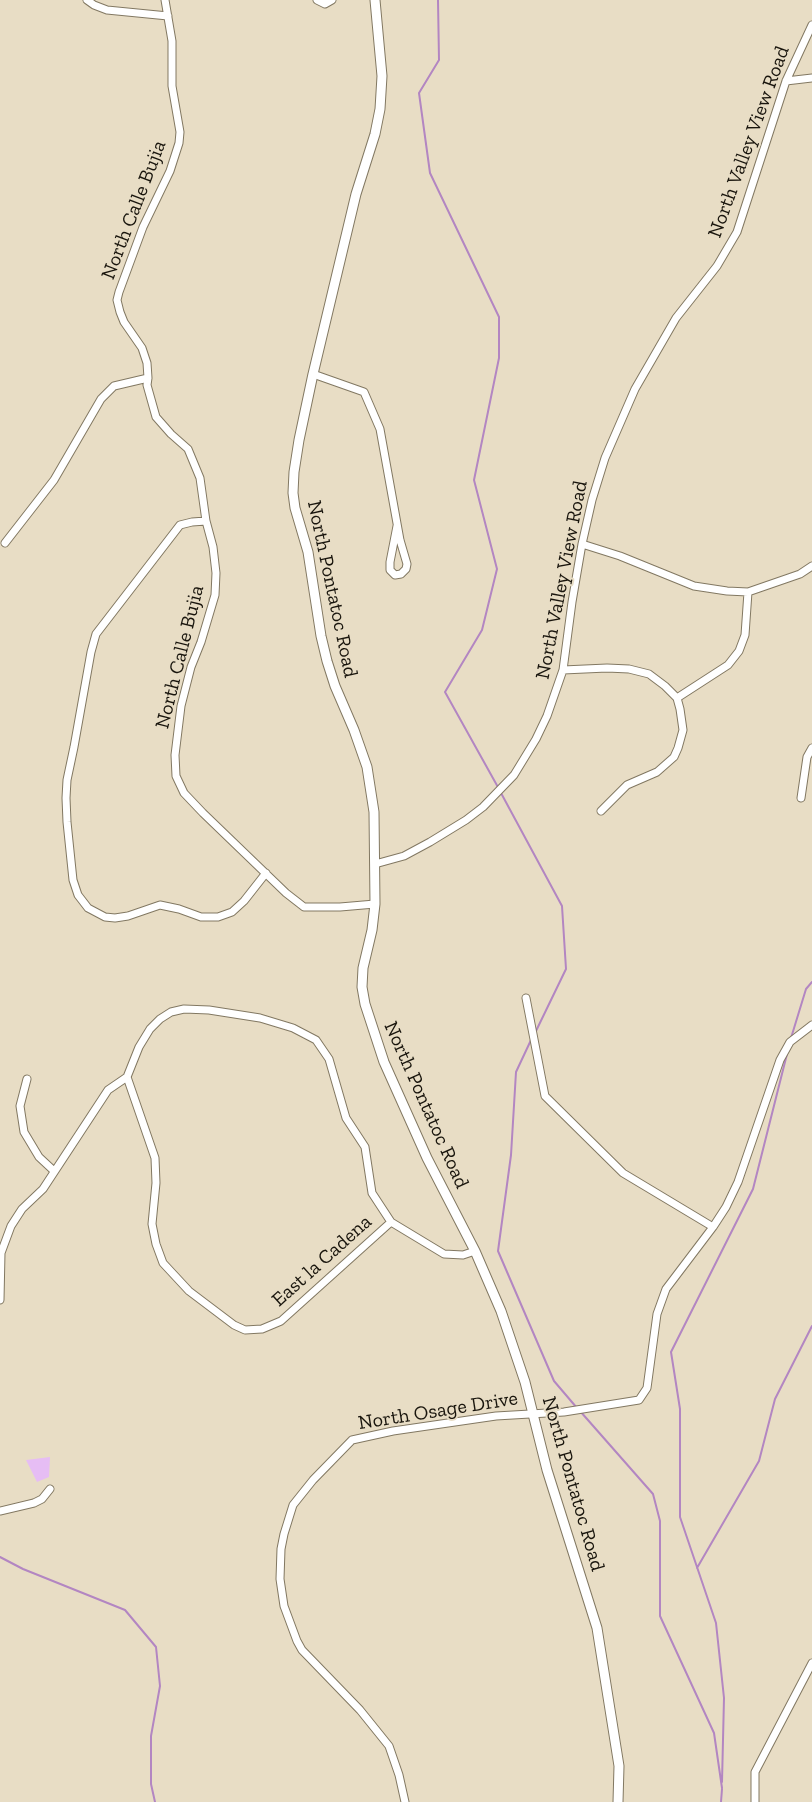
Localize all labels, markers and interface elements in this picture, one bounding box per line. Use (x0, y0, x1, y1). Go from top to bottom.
street label: North Valley View Road (703, 43, 795, 241)
street label: North Calle Bujia (96, 137, 172, 283)
street label: North Valley View Road (531, 478, 593, 682)
street label: North Pontatoc Road (302, 498, 362, 680)
street label: North Calle Bujia (151, 583, 209, 731)
street label: North Pontatoc Road (378, 1018, 474, 1192)
street label: East la Cadena (267, 1210, 377, 1312)
street label: North Osage Drive (357, 1387, 519, 1435)
street label: North Pontatoc Road (537, 1394, 609, 1574)

